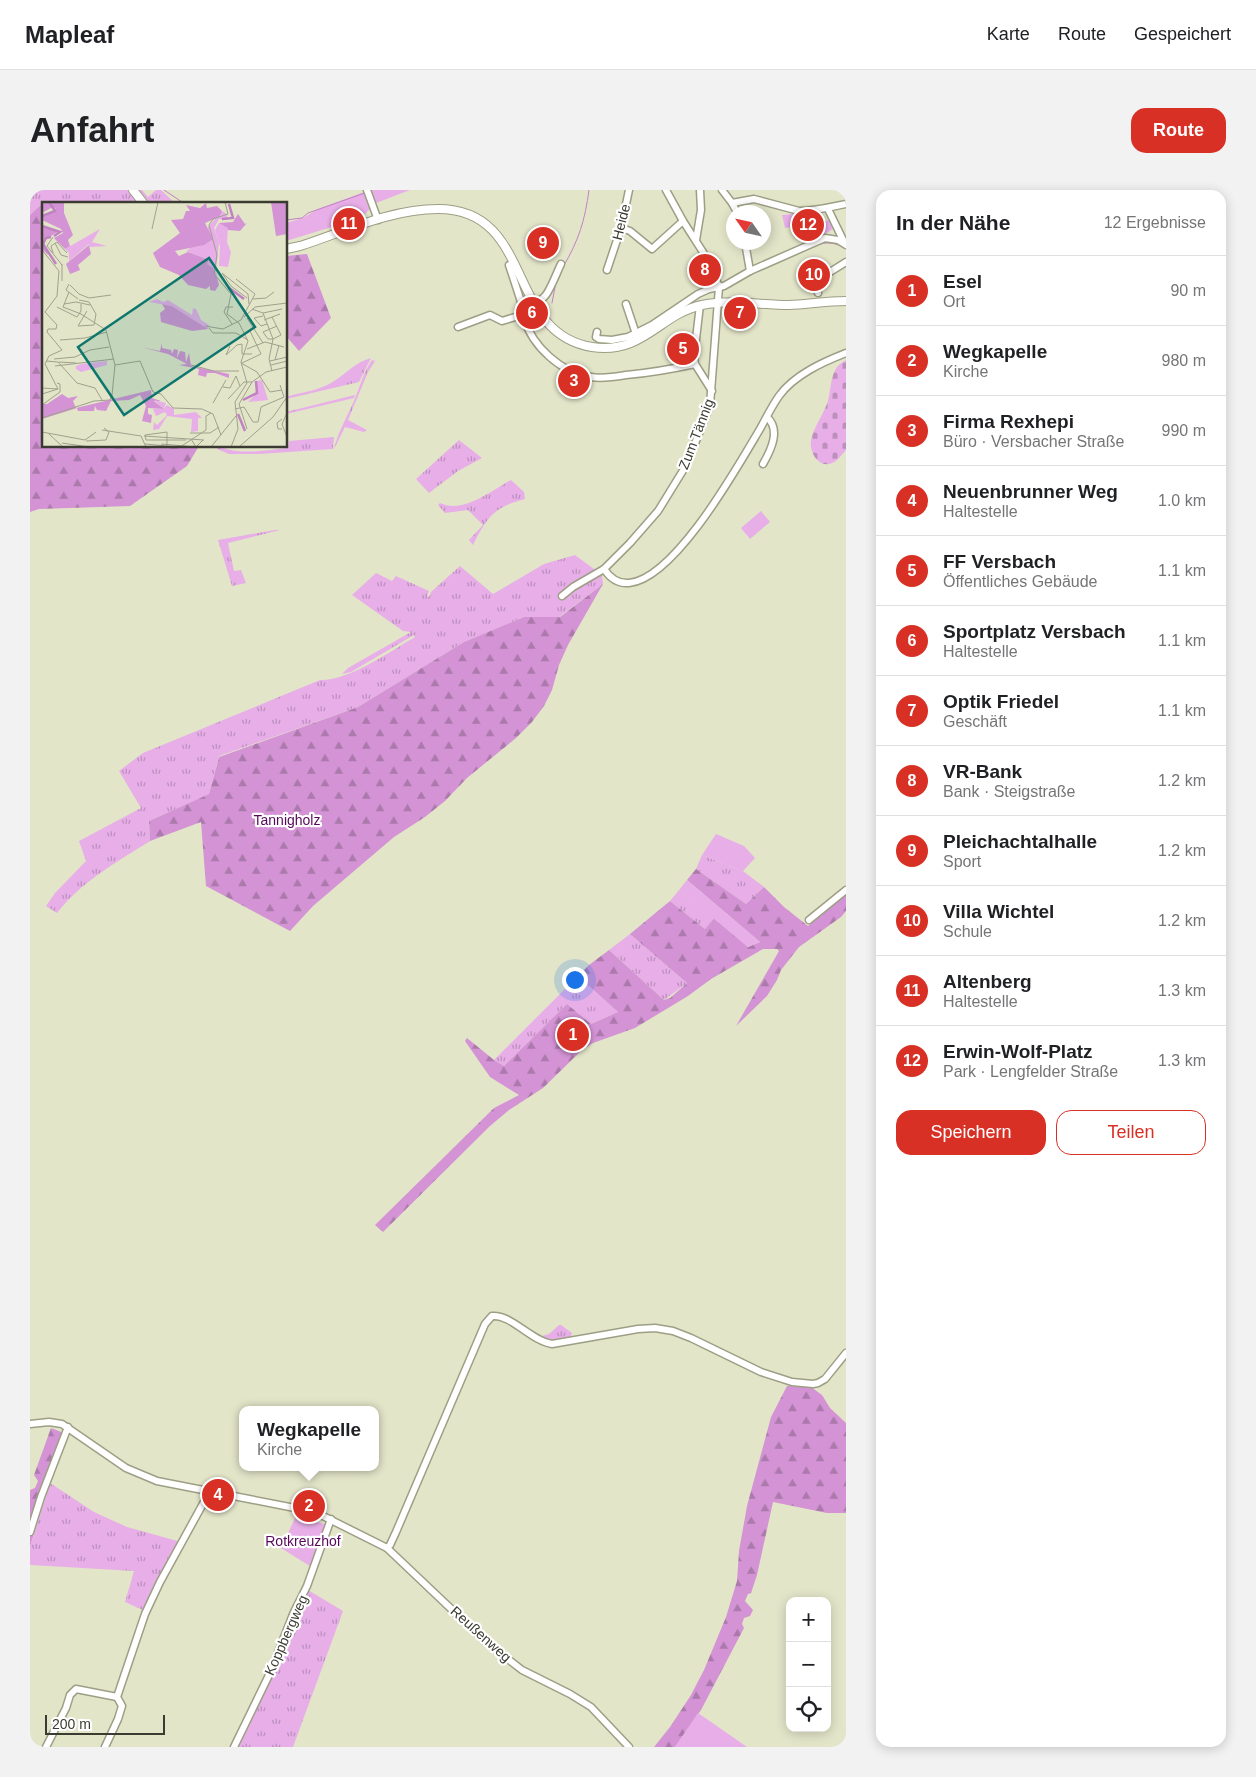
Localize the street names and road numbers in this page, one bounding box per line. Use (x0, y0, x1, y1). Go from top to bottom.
street label: Heide (609, 202, 633, 242)
street label: Zum Tännig (675, 396, 717, 472)
street label: Koppbergweg (261, 1592, 311, 1678)
street label: Reußenweg (448, 1603, 514, 1665)

